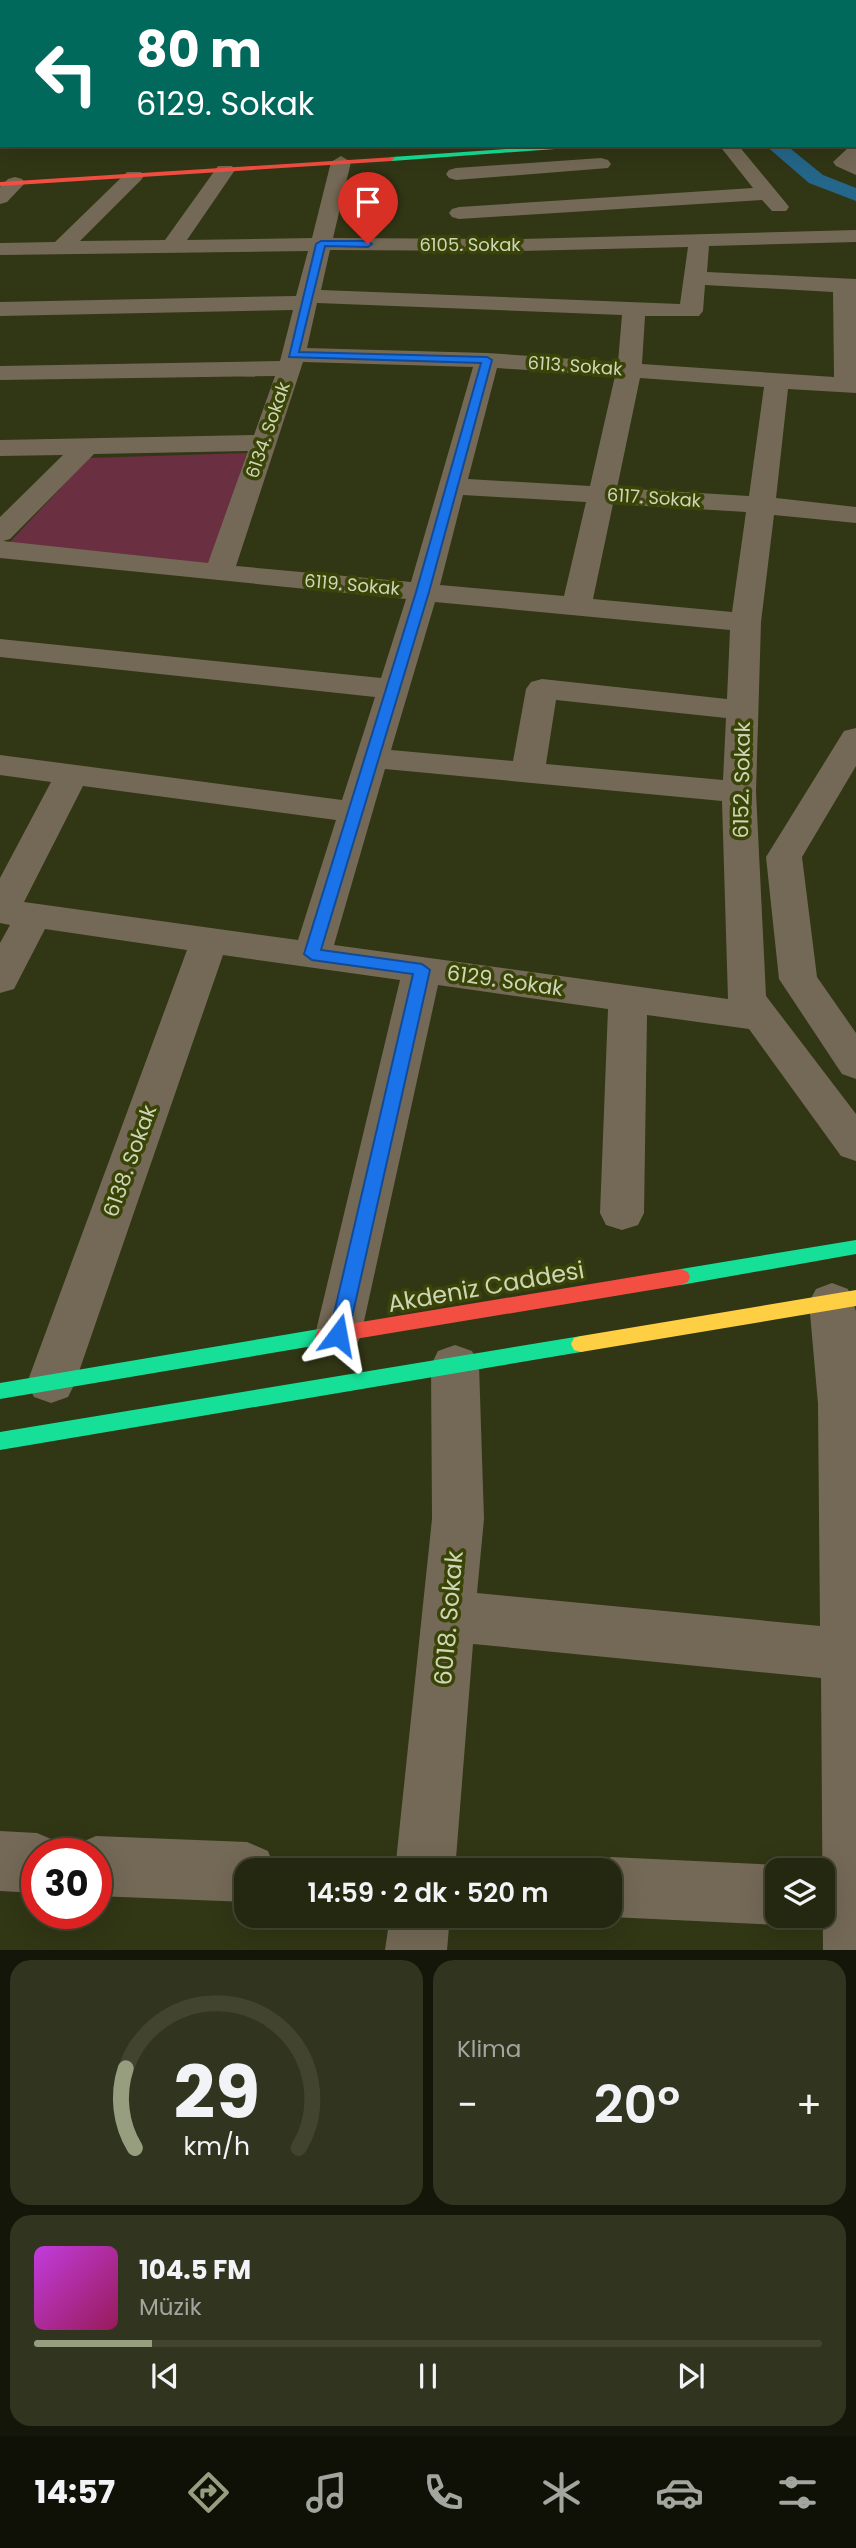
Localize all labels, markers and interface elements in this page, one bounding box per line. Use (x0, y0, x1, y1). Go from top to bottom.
text: 80 m (136, 16, 262, 84)
icon: left (21, 28, 112, 119)
text: 6129. Sokak (136, 81, 314, 126)
pin (338, 172, 398, 244)
icon: arrive (349, 183, 387, 221)
street label: 6105. Sokak (419, 232, 521, 257)
street label: 6113. Sokak (527, 350, 624, 381)
street label: 6134. Sokak (239, 378, 296, 481)
street label: 6117. Sokak (606, 482, 703, 513)
street label: 6119. Sokak (303, 568, 402, 601)
street label: 6152. Sokak (726, 721, 757, 839)
street label: 6129. Sokak (445, 958, 565, 1003)
street label: 6138. Sokak (96, 1101, 163, 1221)
street label: Akdeniz Caddesi (385, 1253, 587, 1320)
position arrow (301, 1298, 375, 1372)
street label: 6018. Sokak (426, 1549, 471, 1687)
speed limit sign: 30 (21, 1838, 112, 1929)
map controls (765, 1858, 835, 1928)
button: layers (765, 1858, 835, 1928)
text: 14:59 · 2 dk · 520 m (307, 1875, 549, 1911)
text: Klima (457, 2033, 521, 2065)
text: 29 (173, 2043, 260, 2144)
text: 20° (594, 2068, 680, 2141)
text: − (457, 2078, 478, 2131)
text: + (796, 2078, 822, 2131)
text: km/h (183, 2129, 250, 2164)
text: 104.5 FM (139, 2252, 251, 2288)
text: Müzik (139, 2291, 202, 2323)
icon: previous (146, 2357, 184, 2395)
icon: pause (409, 2357, 447, 2395)
icon: next (672, 2357, 710, 2395)
icon: directions (184, 2468, 233, 2517)
icon: music (302, 2468, 351, 2517)
icon: phone (419, 2468, 468, 2517)
icon: climate (537, 2468, 586, 2517)
icon: car (655, 2468, 704, 2517)
icon: filters (773, 2468, 822, 2517)
text: 14:57 (34, 2469, 115, 2514)

